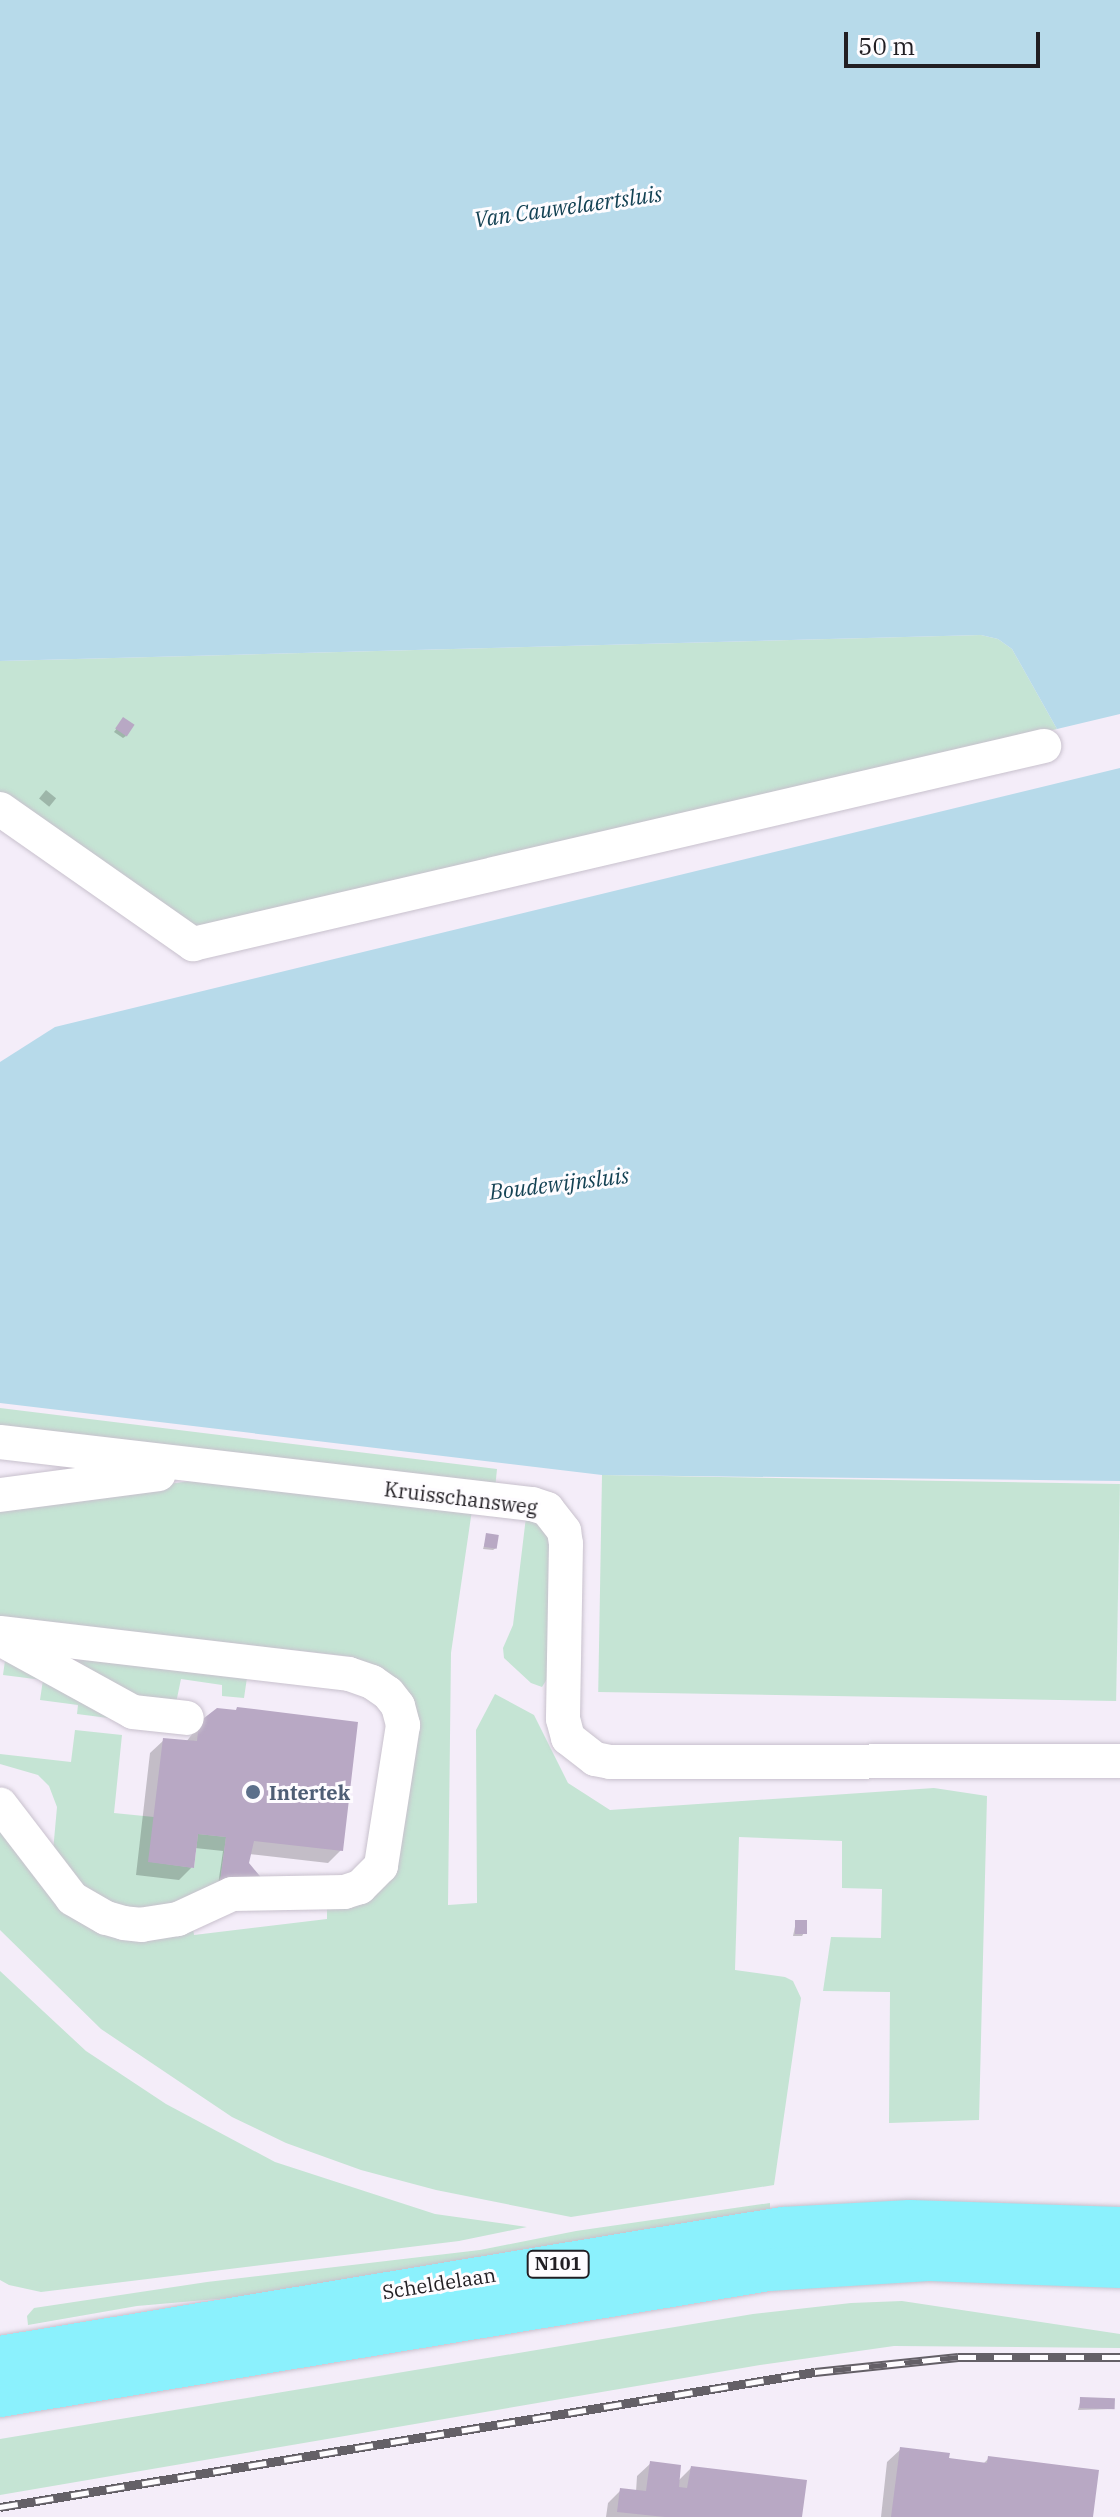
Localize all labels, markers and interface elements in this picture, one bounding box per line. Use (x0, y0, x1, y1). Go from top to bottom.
scale bar (848, 16, 1044, 66)
text: 50 m (858, 30, 915, 62)
water label: Van Cauwelaertsluis (472, 180, 664, 232)
water label: Boudewijnsluis (488, 1161, 630, 1205)
street label: Kruisschansweg (383, 1477, 539, 1519)
place label: Intertek (269, 1780, 350, 1804)
marker: Intertek (244, 1783, 262, 1801)
road number: N101 (526, 2250, 590, 2278)
street label: Scheldelaan (380, 2262, 498, 2304)

